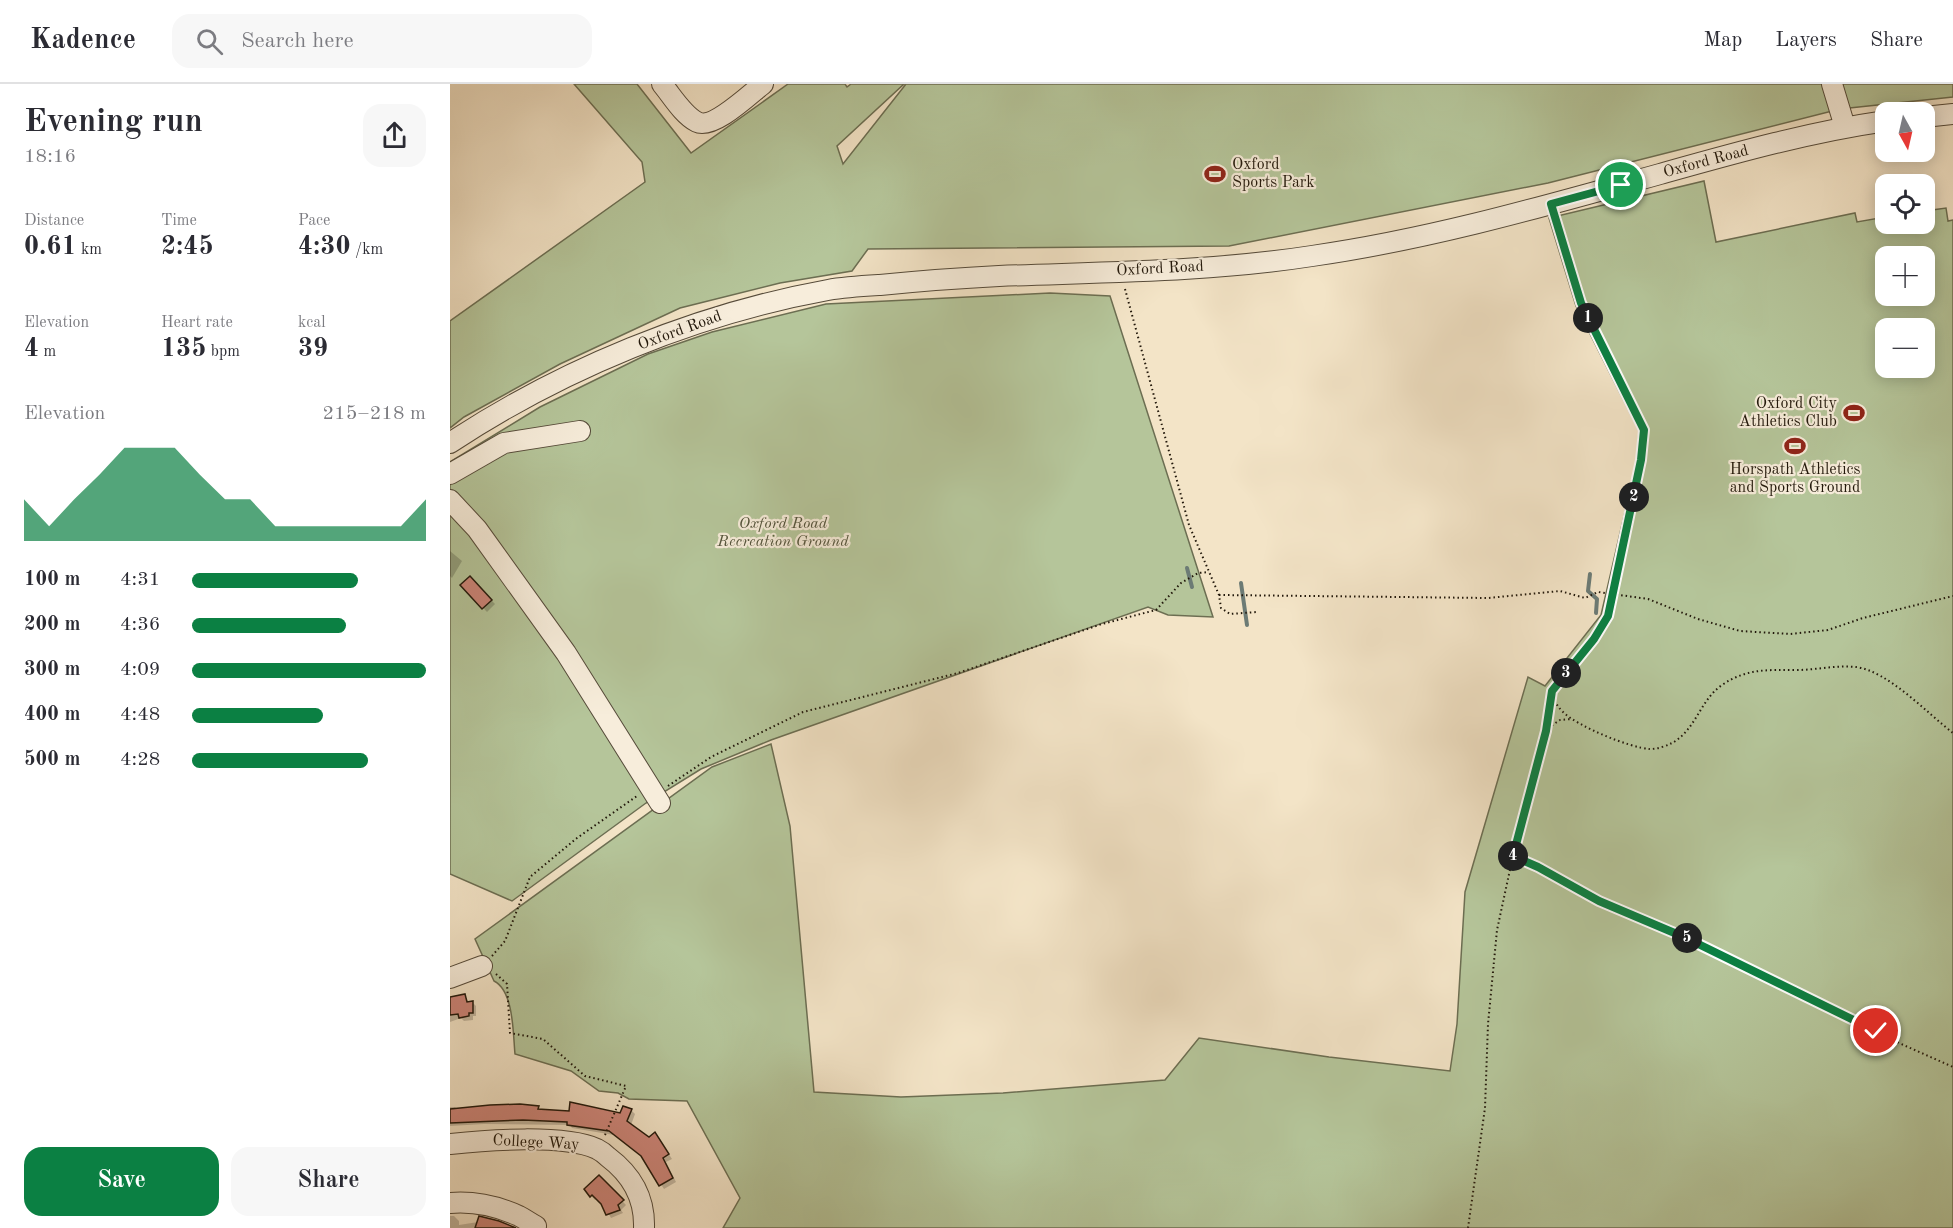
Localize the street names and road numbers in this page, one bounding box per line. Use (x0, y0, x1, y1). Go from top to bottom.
street label: Oxford Road (1662, 143, 1750, 181)
street label: Oxford Road (1116, 259, 1204, 279)
street label: Oxford Road (636, 308, 724, 354)
street label: College Way (492, 1133, 580, 1153)

